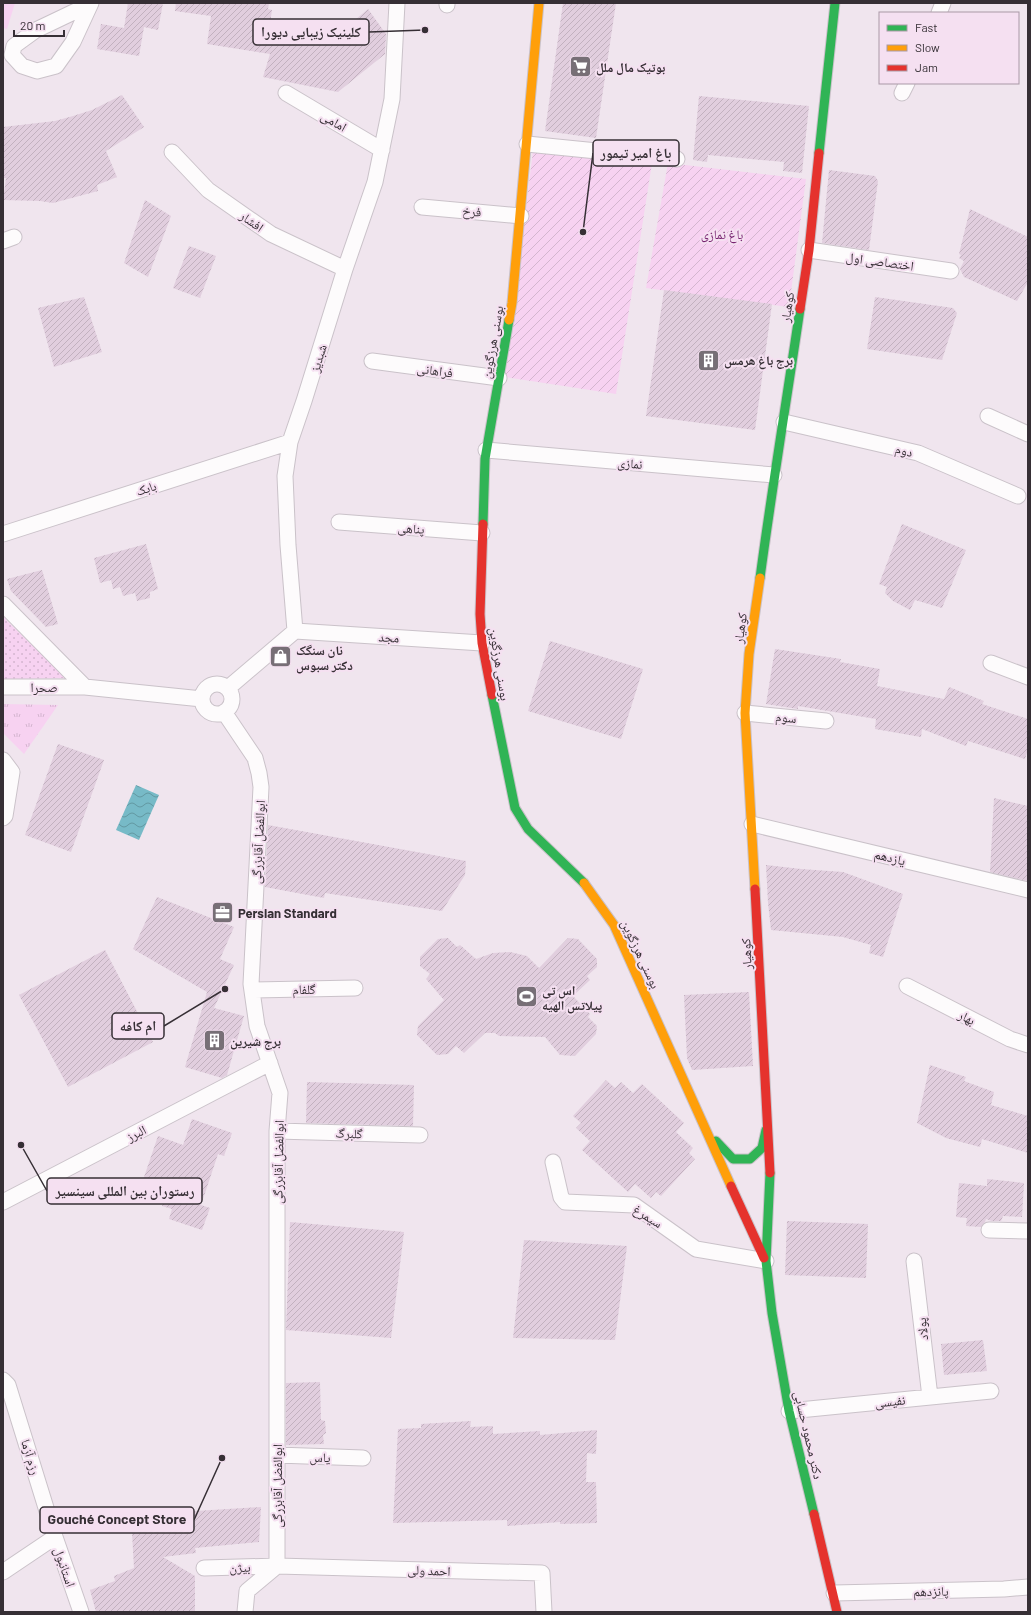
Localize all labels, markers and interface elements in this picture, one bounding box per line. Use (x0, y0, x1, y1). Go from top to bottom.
scale bar (14, 12, 64, 38)
legend (879, 12, 1019, 84)
text: 20 m (20, 18, 46, 32)
callout: کلینیک زیبایی دیورا (253, 19, 369, 45)
text: Fast (915, 20, 938, 34)
text: کلینیک زیبایی دیورا (261, 23, 361, 41)
text: Slow (915, 40, 940, 54)
supermarket icon: بوتیک مال ملل (567, 54, 593, 80)
place label: بوتیک مال ملل (596, 59, 666, 76)
text: Jam (915, 60, 938, 74)
street label: امامی (318, 107, 350, 136)
callout: باغ امیر تیمور (593, 140, 679, 166)
text: باغ امیر تیمور (600, 144, 672, 162)
street label: فرخ (462, 202, 482, 222)
street label: افشار (236, 207, 267, 236)
park label: باغ نمازی (701, 226, 743, 244)
street label: اختصاصی اول (845, 248, 915, 275)
street label: کوهیار (777, 290, 798, 325)
street label: بوسنی هرزگوین (478, 304, 507, 380)
street label: شبدیز (306, 342, 331, 375)
building icon: برج باغ هرمس (696, 347, 722, 373)
place label: برج باغ هرمس (724, 352, 794, 370)
street label: فراهانی (416, 360, 454, 381)
street label: دوم (893, 440, 915, 461)
street label: نمازی (617, 454, 643, 473)
street label: بابک (134, 477, 158, 499)
street label: پناهی (397, 519, 425, 538)
street label: کوهیار (730, 611, 751, 646)
street label: بوسنی هرزگوین (485, 626, 514, 702)
street label: مجد (378, 628, 400, 646)
place label: نان سنگک دکتر سبوس (296, 642, 353, 674)
shop icon: نان سنگک دکتر سبوس (268, 644, 294, 670)
street label: صحرا (30, 679, 58, 696)
street label: سوم (775, 708, 797, 727)
street label: ابوالفضل آقابزرگی (248, 800, 269, 884)
street label: یازدهم (873, 846, 907, 869)
office icon: Persian Standard (209, 900, 235, 926)
place label: Persian Standard (238, 905, 337, 921)
street label: بوسنی هرزگوین (617, 917, 664, 991)
street label: کوهیار (737, 937, 756, 971)
street label: گلفام (292, 981, 316, 998)
place label: اس تی پیلاتس الهیه (542, 982, 602, 1014)
sports icon: اس تی پیلاتس الهیه (513, 984, 539, 1010)
street label: بهار (955, 1006, 978, 1029)
callout: ام کافه (112, 1013, 164, 1039)
text: ام کافه (120, 1017, 156, 1036)
building icon: برج شیرین (202, 1028, 228, 1054)
place label: برج شیرین (230, 1033, 281, 1050)
street label: ابوالفضل آقابزرگی (269, 1120, 288, 1204)
street label: البرز (123, 1121, 149, 1146)
street label: گلبرگ (335, 1125, 363, 1142)
callout: رستوران بین المللی سینسیر (47, 1178, 202, 1204)
text: رستوران بین المللی سینسیر (55, 1182, 194, 1200)
street label: سیمرغ (629, 1201, 666, 1233)
street label: پولاد (913, 1316, 932, 1341)
street label: دکتر محمود حسابی (790, 1389, 827, 1481)
street label: نفیسی (874, 1391, 906, 1412)
street label: رزم آزما (17, 1437, 44, 1477)
street label: ابوالفضل آقابزرگی (269, 1444, 286, 1528)
street label: یاس (309, 1449, 331, 1466)
callout: Gouché Concept Store (40, 1507, 194, 1533)
text: Gouché Concept Store (48, 1510, 187, 1527)
street label: استانبول (50, 1545, 79, 1589)
street label: بیژن (229, 1559, 251, 1576)
street label: احمد ولی (407, 1561, 451, 1580)
street label: پانزدهم (913, 1583, 949, 1600)

